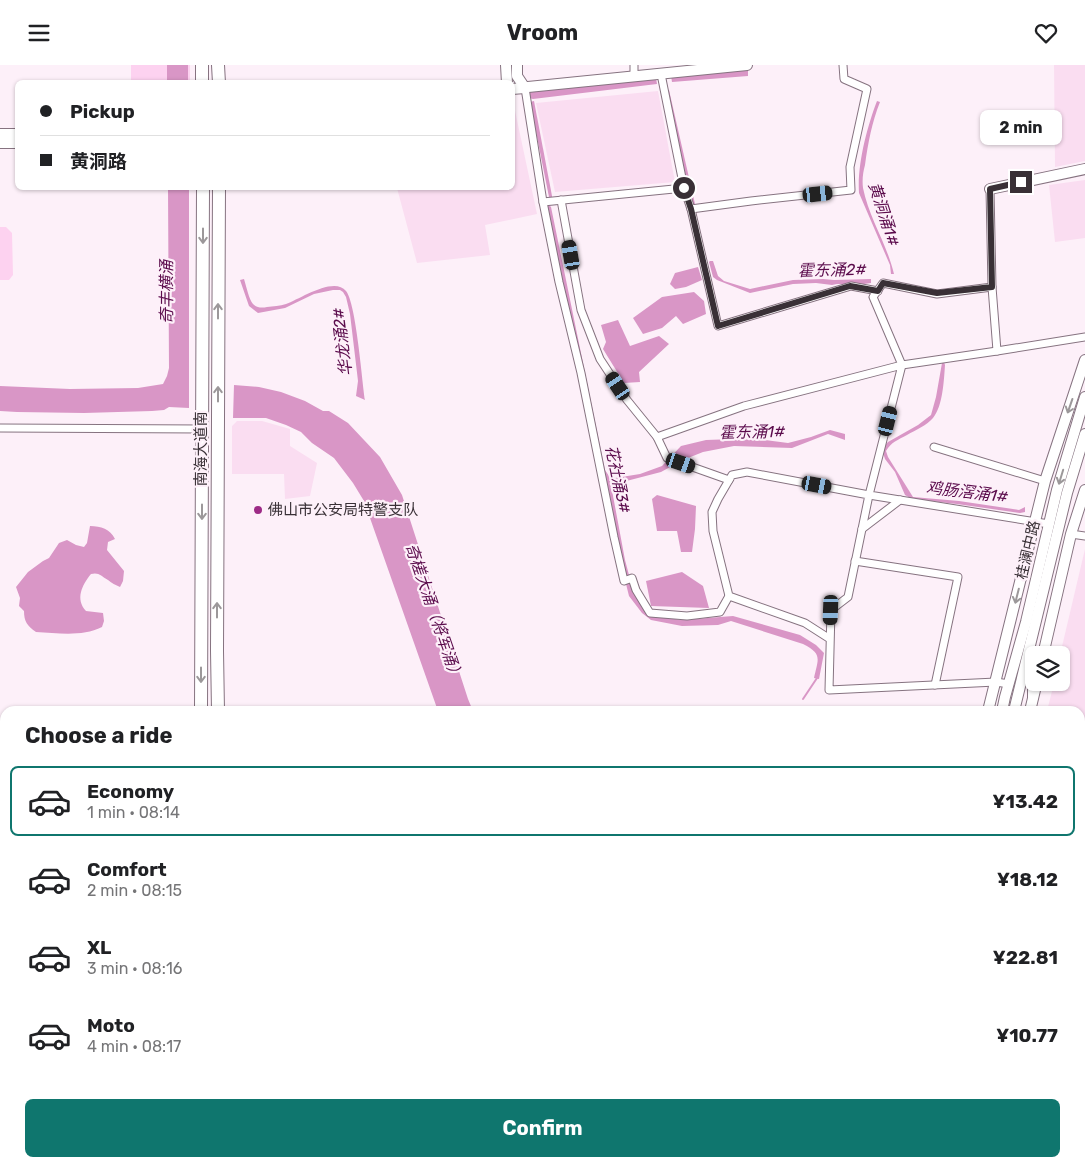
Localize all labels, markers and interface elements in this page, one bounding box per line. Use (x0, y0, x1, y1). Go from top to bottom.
icon: menu (25, 19, 53, 47)
text: Vroom (507, 19, 578, 46)
icon: heart (1032, 19, 1060, 47)
text: Pickup (70, 100, 135, 123)
callout: 2 min (980, 109, 1062, 145)
text: 2 min (999, 118, 1043, 137)
text: 黄洞路 (70, 150, 127, 173)
route end (1010, 171, 1032, 193)
route start (673, 177, 695, 199)
water label: 黄洞涌1# (865, 180, 903, 249)
car (802, 185, 833, 203)
one-way arrow (198, 228, 208, 244)
car (561, 239, 580, 271)
water label: 奇丰横涌 (157, 258, 176, 324)
water label: 霍东涌2# (798, 260, 867, 280)
one-way arrow (213, 303, 223, 320)
water label: 华龙涌2# (328, 306, 356, 377)
car (603, 369, 632, 403)
one-way arrow (213, 387, 223, 403)
one-way arrow (1065, 398, 1074, 414)
car (877, 405, 898, 437)
street label: 南海大道南 (192, 411, 210, 487)
water label: 霍东涌1# (719, 422, 786, 442)
water label: 花社涌3# (602, 443, 635, 515)
car (664, 451, 697, 475)
one-way arrow (1055, 468, 1065, 484)
car (800, 475, 833, 495)
water label: 鸡肠滘涌1# (925, 478, 1010, 507)
place label: 佛山市公安局特警支队 (268, 501, 418, 519)
one-way arrow (197, 504, 207, 520)
marker: 佛山市公安局特警支队 (252, 504, 264, 516)
street label: 桂澜中路 (1012, 519, 1044, 581)
water label: 奇槎大涌（将军涌） (402, 541, 466, 683)
one-way arrow (1012, 588, 1021, 604)
car (822, 595, 839, 625)
one-way arrow (212, 602, 222, 618)
map controls (1025, 646, 1070, 691)
button: layers (1025, 646, 1070, 691)
one-way arrow (196, 666, 206, 683)
text: Choose a ride (25, 722, 172, 749)
icon: car (27, 779, 72, 824)
text: Economy (87, 780, 174, 803)
text: ¥13.42 (992, 790, 1058, 813)
text: 1 min · 08:14 (87, 803, 180, 822)
icon: car (27, 857, 72, 902)
text: Comfort (87, 858, 167, 881)
text: ¥18.12 (997, 868, 1058, 891)
text: 2 min · 08:15 (87, 881, 182, 900)
icon: car (27, 935, 72, 980)
text: XL (87, 936, 111, 959)
text: ¥22.81 (993, 946, 1058, 969)
text: 3 min · 08:16 (87, 959, 182, 978)
icon: car (27, 1013, 72, 1058)
text: Moto (87, 1014, 135, 1037)
text: ¥10.77 (996, 1024, 1058, 1047)
text: 4 min · 08:17 (87, 1037, 181, 1056)
button: Confirm (25, 1099, 1060, 1157)

